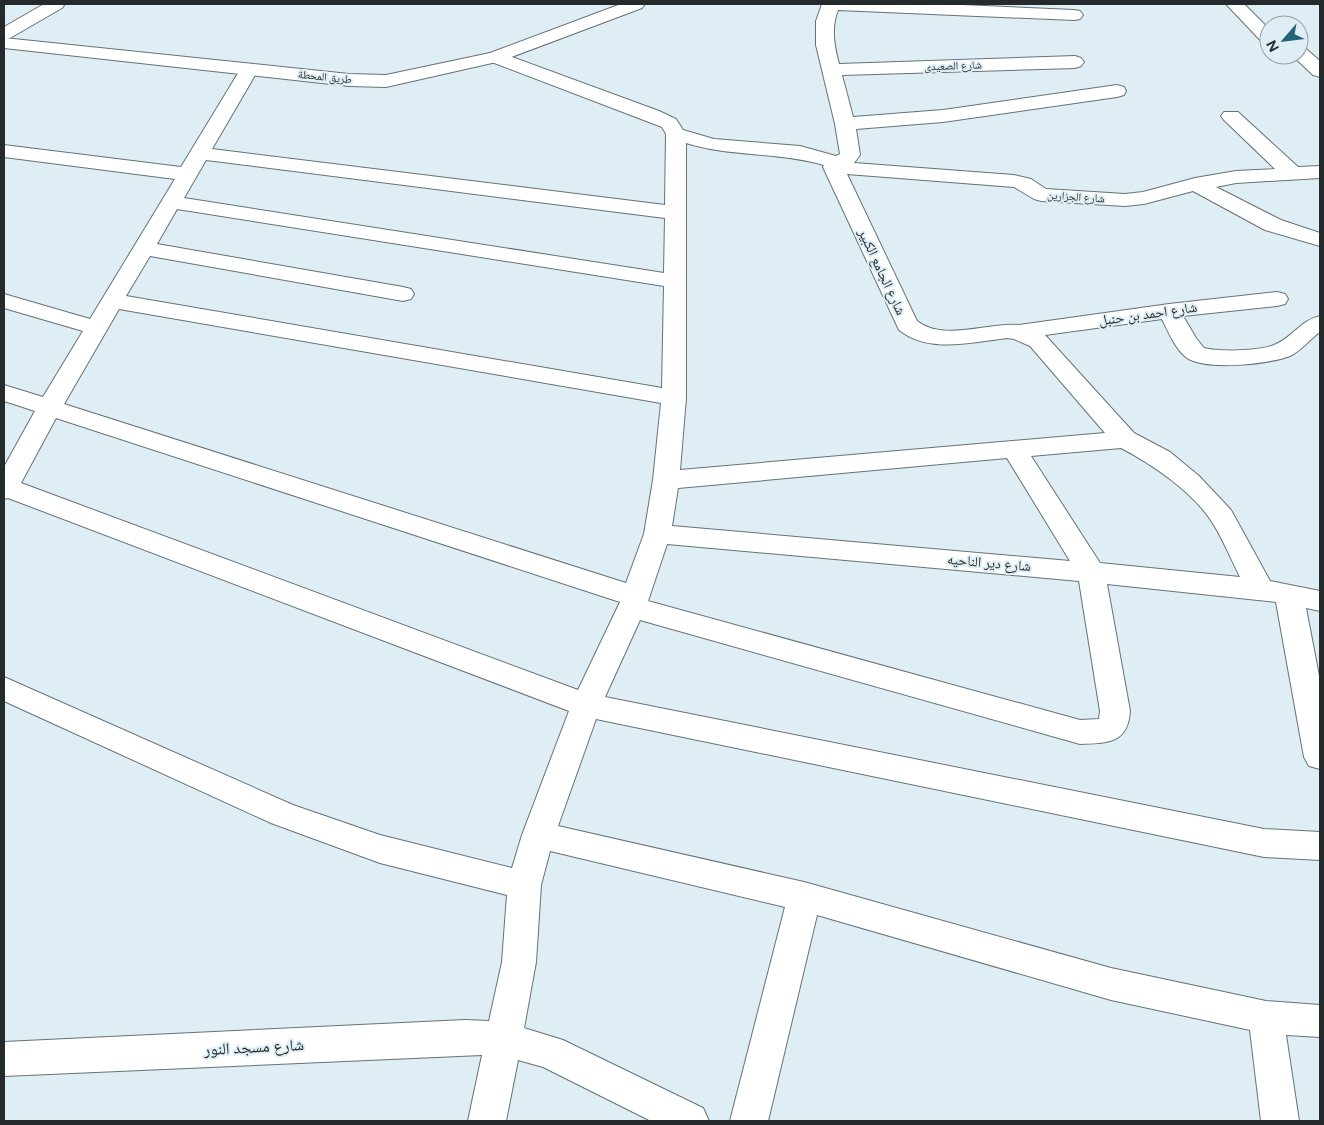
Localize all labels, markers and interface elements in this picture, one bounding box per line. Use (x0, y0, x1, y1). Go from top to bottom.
north arrow (1259, 15, 1309, 65)
text: N (1263, 37, 1283, 55)
street label: شارع الصعيدى (924, 58, 982, 74)
street label: طريق المحطة (297, 68, 353, 86)
street label: شارع الجزارين (1047, 189, 1105, 205)
street label: شارع الجامع الكبير (853, 225, 909, 318)
street label: شارع احمد بن حنبل (1098, 299, 1198, 330)
street label: شارع دير الناحيه (946, 551, 1032, 576)
street label: شارع مسجد النور (203, 1035, 304, 1060)

